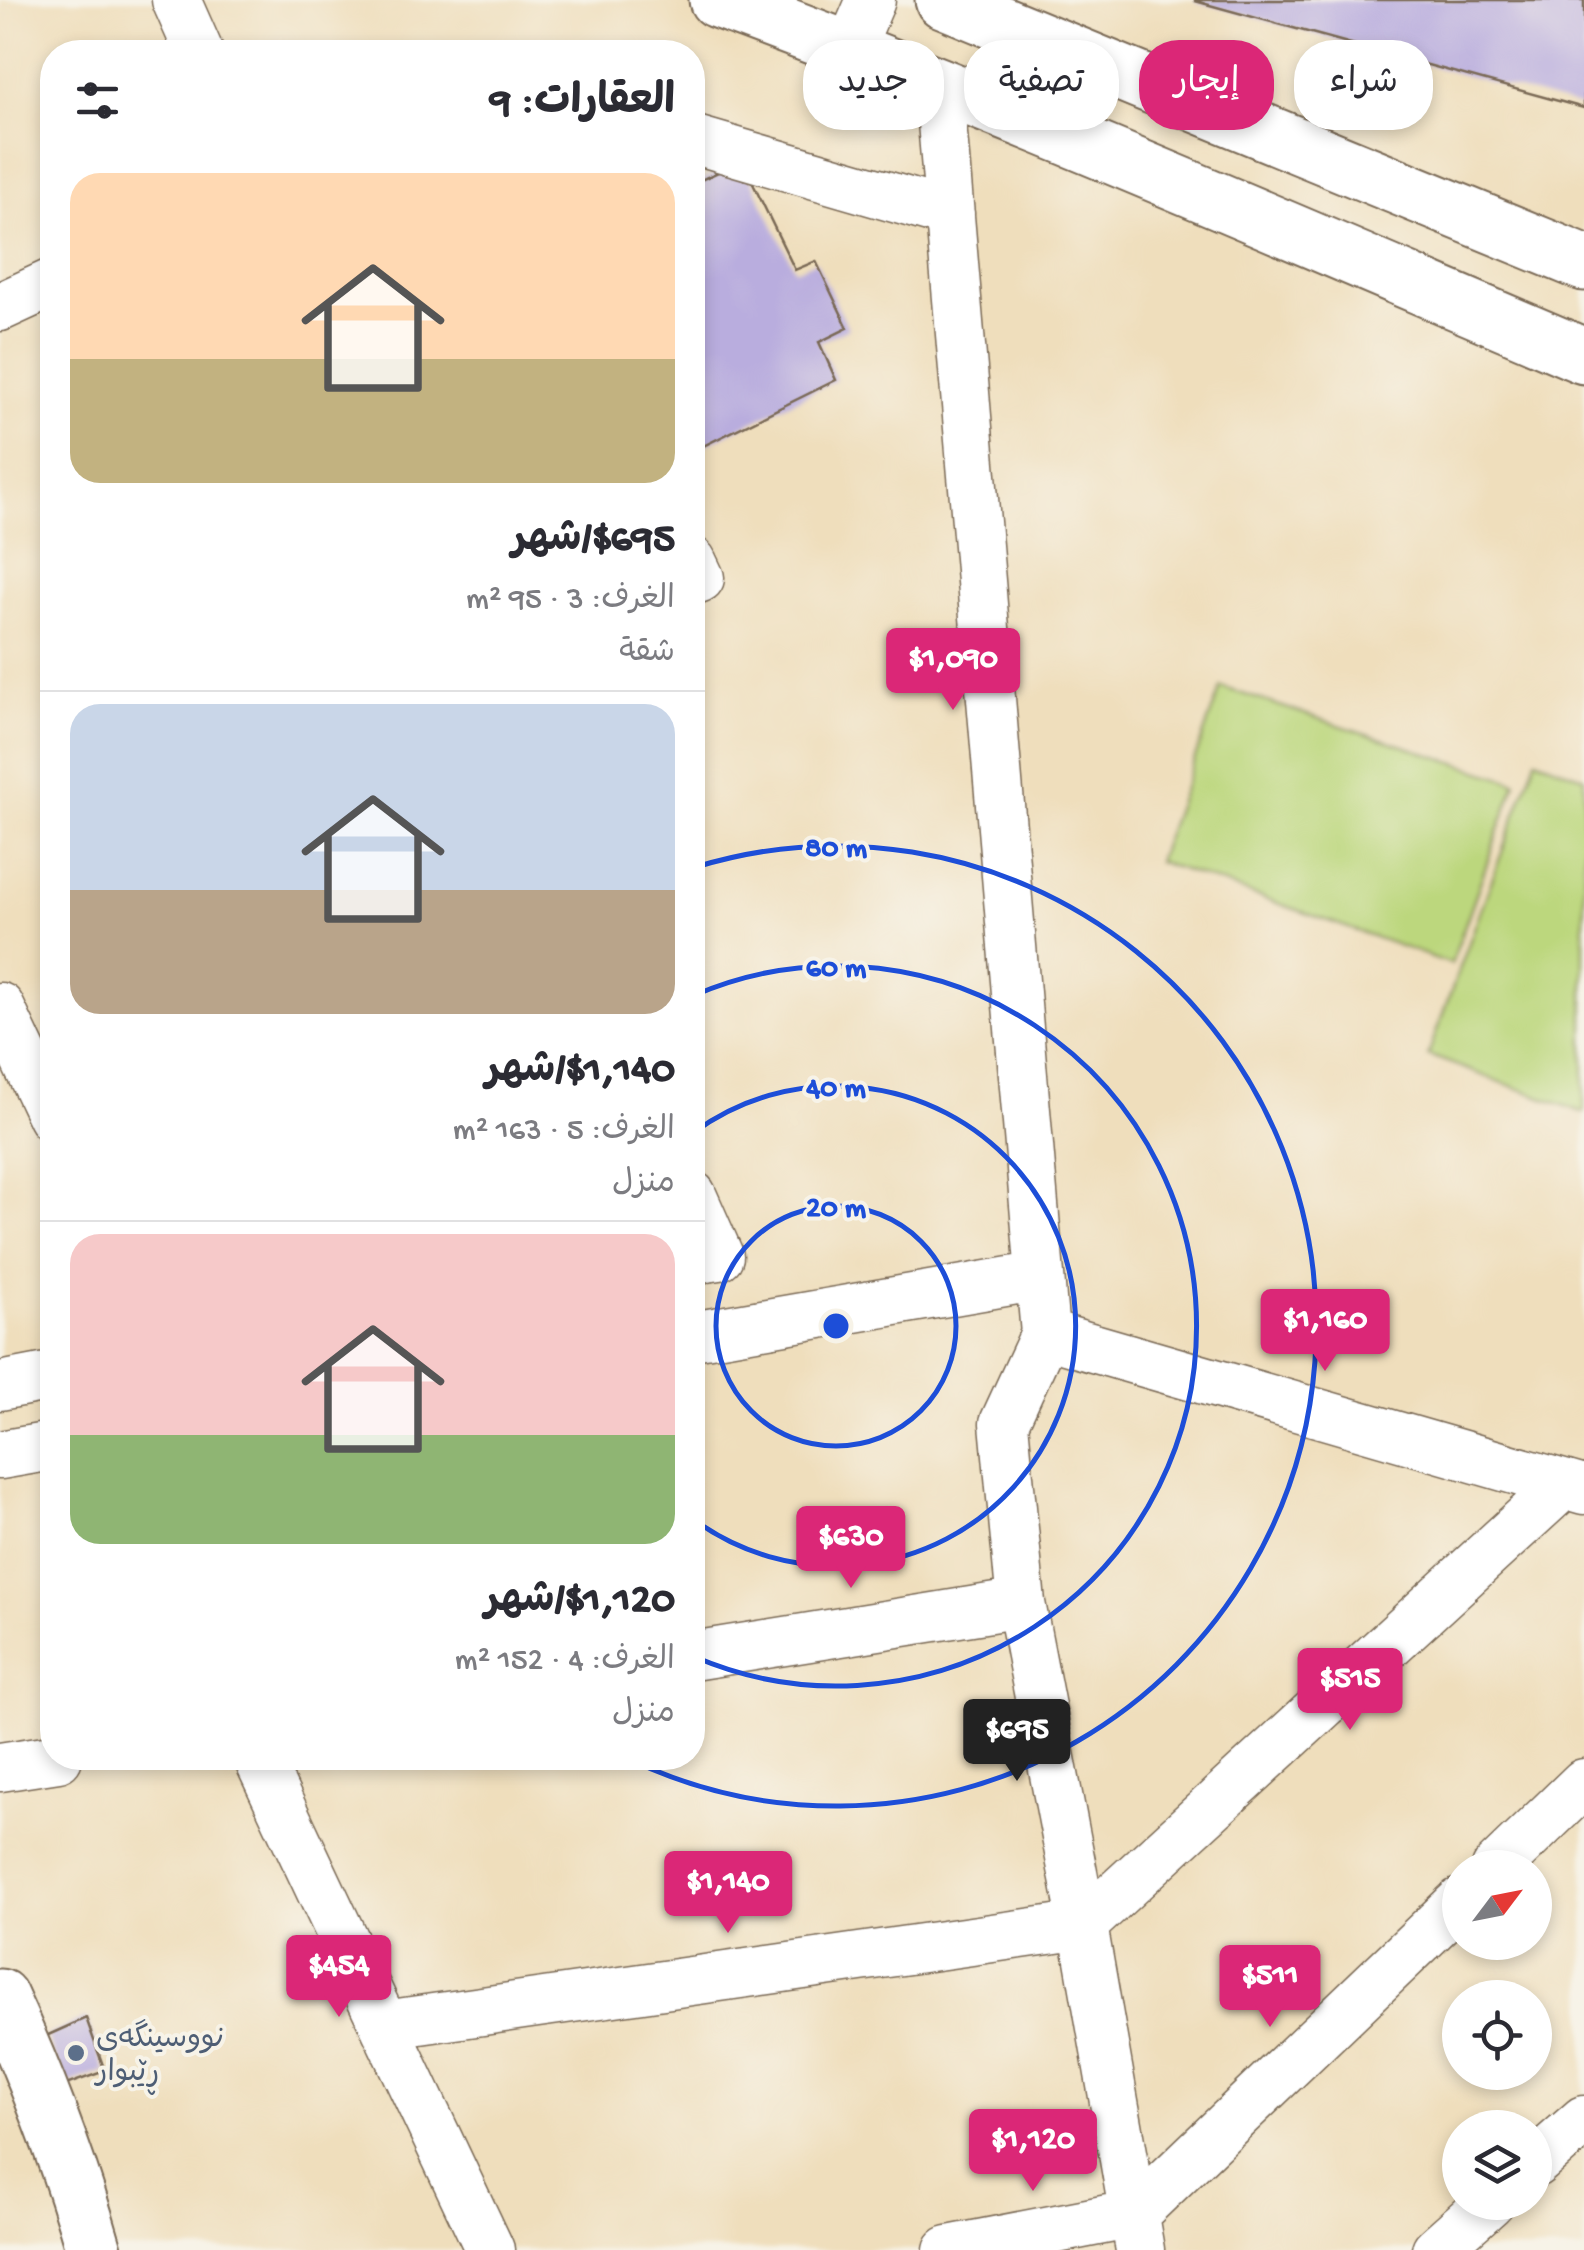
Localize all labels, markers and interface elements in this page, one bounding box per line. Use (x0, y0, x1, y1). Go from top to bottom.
chip: جديد (803, 40, 944, 130)
chip: تصفية (964, 40, 1119, 130)
chip: إيجار (1139, 40, 1274, 130)
chip: شراء (1294, 40, 1433, 130)
icon: filters (70, 73, 125, 128)
text: العقارات: 9 (490, 80, 675, 129)
icon: home (283, 238, 463, 418)
text: $695/شهر (512, 517, 675, 566)
text: الغرف: 3 · 95 m² (466, 582, 675, 620)
pin: $1,090 (872, 628, 1034, 713)
text: شقة (619, 635, 675, 673)
text: $1,090 (908, 641, 998, 679)
icon: home (283, 769, 463, 949)
text: 80 m (805, 833, 868, 868)
text: 60 m (806, 953, 867, 988)
text: $1,140/شهر (485, 1048, 675, 1097)
text: 40 m (805, 1073, 867, 1108)
text: الغرف: 5 · 163 m² (453, 1113, 675, 1151)
text: منزل (612, 1166, 675, 1204)
text: 20 m (806, 1193, 867, 1228)
pin: $1,160 (1244, 1289, 1406, 1374)
icon: home (283, 1299, 463, 1479)
text: $1,160 (1283, 1302, 1367, 1340)
centre of rings (818, 1308, 854, 1344)
pin: $630 (792, 1506, 910, 1591)
text: $630 (818, 1519, 884, 1557)
text: $1,120/شهر (485, 1578, 675, 1627)
text: الغرف: 4 · 152 m² (455, 1643, 675, 1681)
pin: $515 (1291, 1648, 1409, 1733)
text: $515 (1320, 1661, 1380, 1699)
text: منزل (612, 1696, 675, 1734)
pin: $695 (958, 1699, 1076, 1784)
text: $695 (985, 1712, 1049, 1750)
north arrow (1442, 1850, 1552, 1960)
map controls (1442, 1850, 1552, 2220)
pin: $1,140 (647, 1851, 809, 1936)
text: $1,140 (686, 1864, 770, 1902)
pin: $454 (280, 1935, 398, 2020)
pin: $511 (1211, 1945, 1329, 2030)
text: $454 (308, 1948, 370, 1986)
text: $511 (1241, 1958, 1299, 1996)
button: locate (1442, 1980, 1552, 2090)
place label: نووسینگه‌ی ڕێبوار (93, 2019, 226, 2095)
marker: نووسینگه‌ی ڕێبوار (65, 2042, 87, 2064)
pin: $1,120 (952, 2109, 1114, 2194)
button: layers (1442, 2110, 1552, 2220)
text: $1,120 (991, 2122, 1075, 2160)

